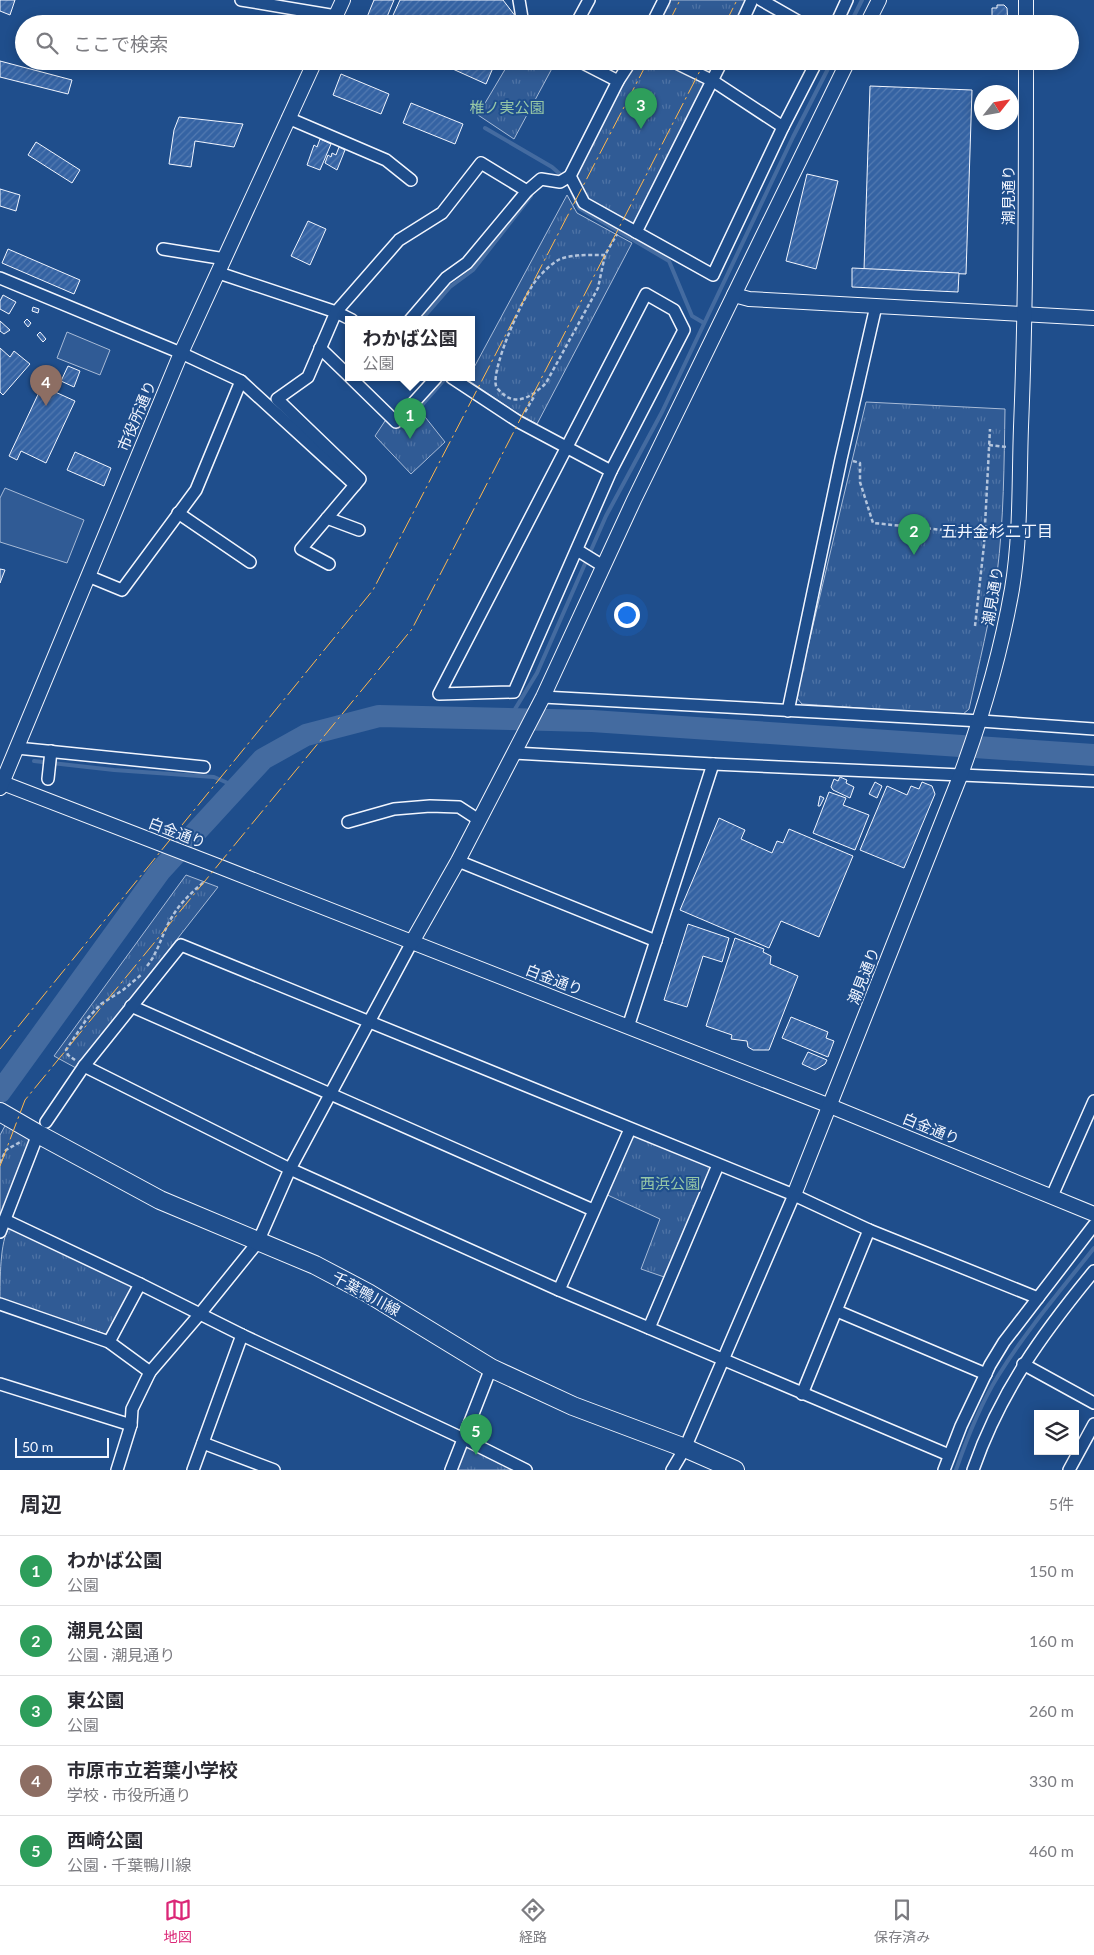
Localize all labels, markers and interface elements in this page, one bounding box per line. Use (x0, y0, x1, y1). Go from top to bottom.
search box (15, 15, 1079, 70)
icon: search (33, 29, 61, 57)
text: ここで検索 (73, 32, 168, 55)
north arrow (974, 85, 1019, 130)
pin: 3 (625, 88, 657, 129)
park label: 椎ノ実公園 (469, 98, 545, 116)
street label: 潮見通り (999, 165, 1017, 225)
popup (345, 316, 475, 381)
text: わかば公園 (362, 326, 458, 349)
text: 公園 (362, 353, 395, 372)
pin: 4 (30, 365, 62, 406)
street label: 市役所通り (113, 378, 159, 454)
pin: 1 (394, 398, 426, 439)
pin: 2 (898, 514, 930, 555)
district label: 五井金杉二丁目 (941, 521, 1053, 540)
street label: 潮見通り (978, 565, 1006, 627)
your location (614, 602, 640, 628)
street label: 白金通り (146, 813, 209, 851)
street label: 潮見通り (843, 944, 883, 1007)
street label: 白金通り (523, 960, 586, 998)
street label: 白金通り (900, 1108, 963, 1148)
park label: 西浜公園 (640, 1174, 700, 1192)
street label: 千葉鴨川線 (329, 1267, 404, 1319)
map controls (1034, 1410, 1079, 1455)
button: layers (1034, 1410, 1079, 1455)
pin: 5 (460, 1414, 492, 1455)
scale bar (15, 1435, 109, 1458)
text: 50 m (22, 1438, 53, 1455)
text: 周辺 (20, 1491, 62, 1516)
text: 5件 (1049, 1494, 1074, 1513)
text: わかば公園 (67, 1548, 162, 1571)
text: 1 (31, 1561, 41, 1580)
text: 150 m (1029, 1561, 1074, 1580)
text: 公園 (67, 1575, 99, 1594)
text: 潮見公園 (67, 1618, 143, 1641)
text: 2 (31, 1631, 41, 1650)
text: 160 m (1029, 1631, 1074, 1650)
text: 公園 · 潮見通り (67, 1645, 175, 1664)
text: 東公園 (67, 1688, 124, 1711)
text: 3 (31, 1701, 41, 1720)
text: 260 m (1029, 1701, 1074, 1720)
text: 公園 (67, 1715, 99, 1734)
text: 市原市立若葉小学校 (67, 1758, 238, 1781)
text: 4 (31, 1771, 41, 1790)
text: 330 m (1029, 1771, 1074, 1790)
text: 学校 · 市役所通り (67, 1785, 191, 1804)
text: 西崎公園 (67, 1828, 143, 1851)
text: 5 (31, 1841, 41, 1860)
text: 460 m (1029, 1841, 1074, 1860)
text: 公園 · 千葉鴨川線 (67, 1855, 191, 1874)
tab: 地図 (164, 1896, 192, 1946)
tab: 経路 (519, 1896, 547, 1946)
tab: 保存済み (874, 1896, 930, 1946)

